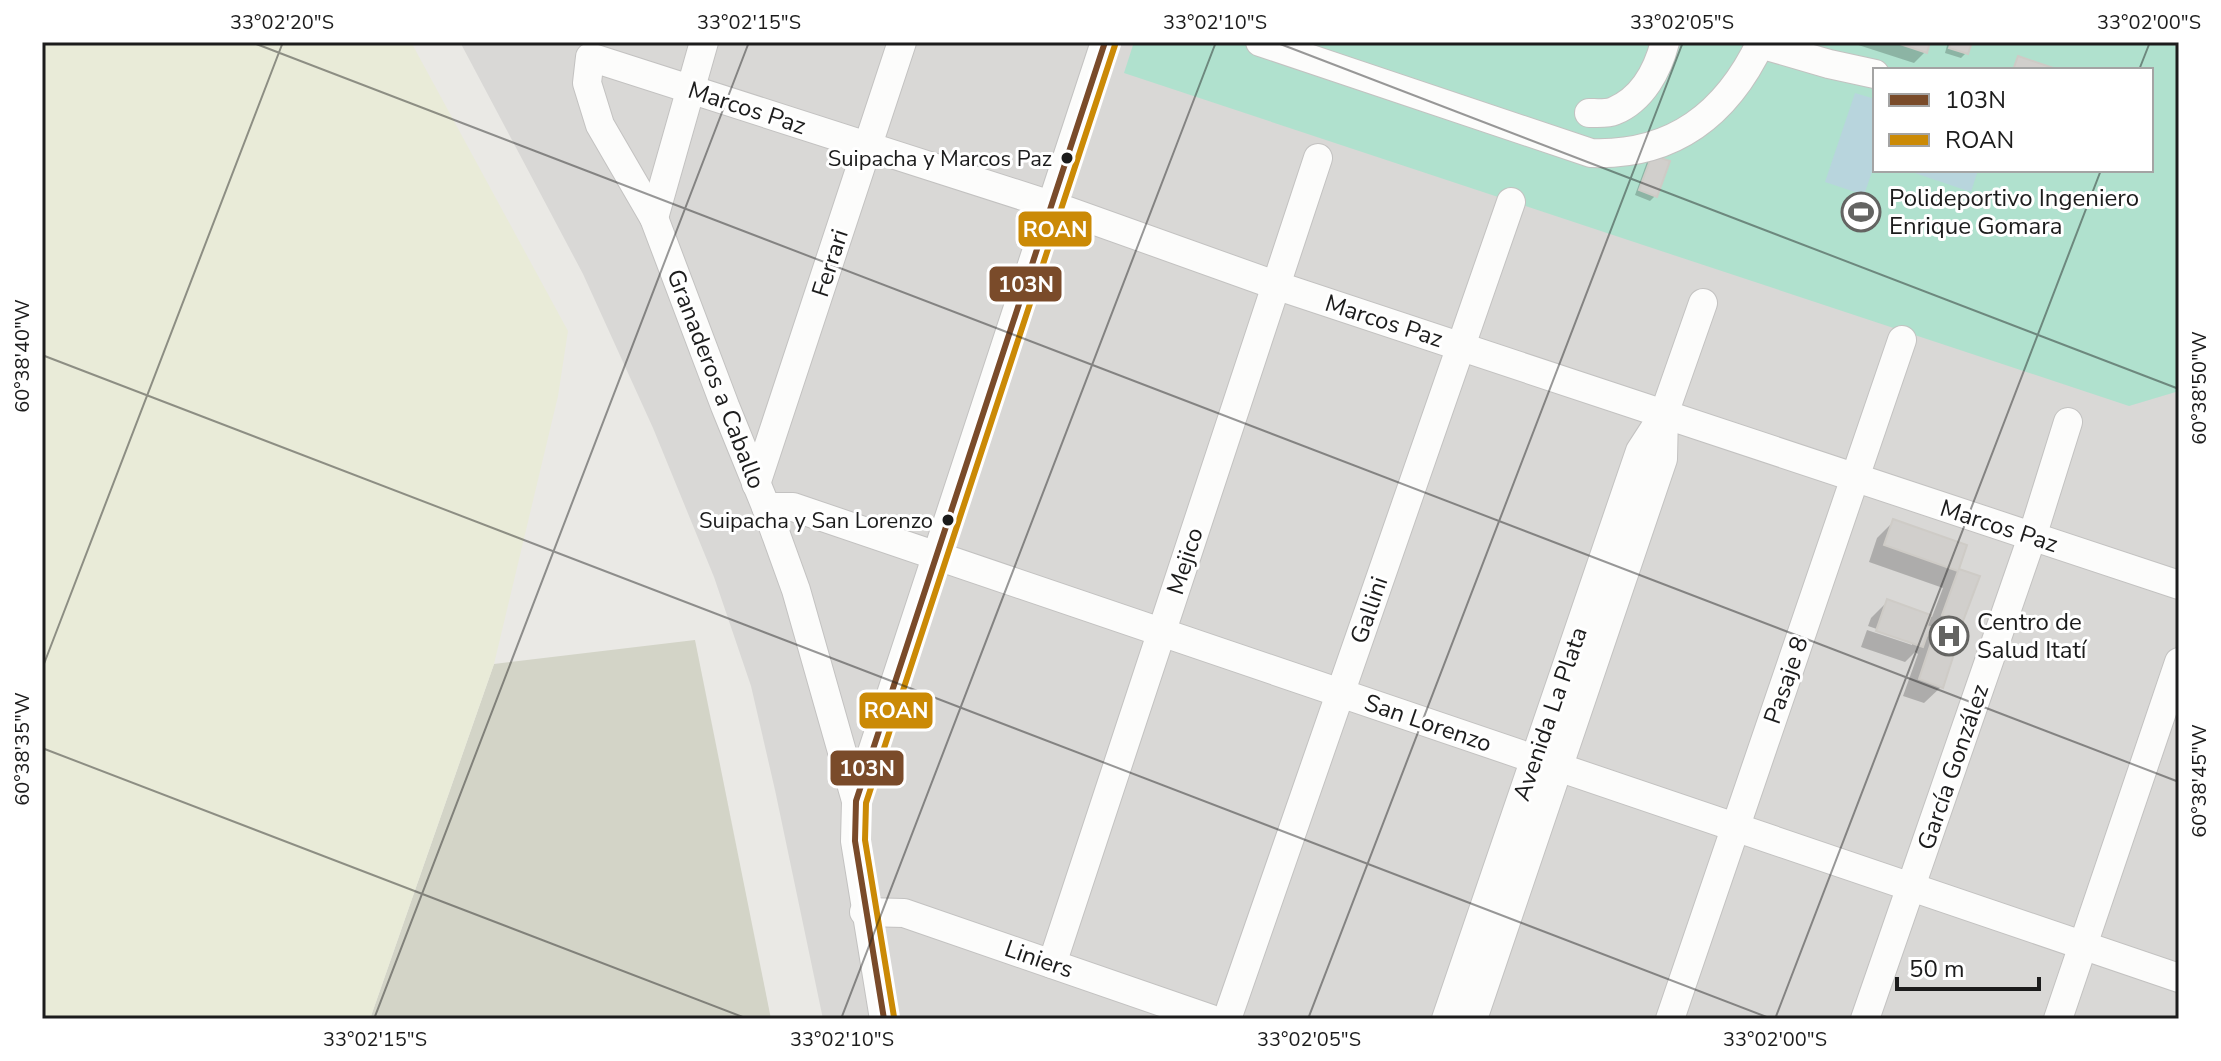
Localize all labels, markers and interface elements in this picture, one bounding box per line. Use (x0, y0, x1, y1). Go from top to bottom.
text: 33°02'20"S (230, 9, 334, 36)
text: 33°02'15"S (697, 9, 801, 36)
text: 33°02'10"S (1163, 9, 1267, 36)
text: 33°02'05"S (1630, 9, 1734, 36)
text: 33°02'00"S (2097, 9, 2201, 36)
legend (1873, 68, 2153, 172)
street label: Marcos Paz (684, 74, 810, 142)
text: 103N (1945, 84, 2006, 116)
text: ROAN (1945, 124, 2014, 156)
place label: Suipacha y Marcos Paz (828, 144, 1052, 174)
marker: Suipacha y Marcos Paz (1059, 150, 1075, 166)
place label: Polideportivo Ingeniero Enrique Gomara (1889, 182, 2139, 242)
sports icon: Polideportivo Ingeniero Enrique Gomara (1840, 191, 1882, 233)
line badge: ROAN (1017, 210, 1093, 248)
text: ROAN (1023, 215, 1087, 245)
street label: Ferrari (804, 225, 856, 301)
street label: Granaderos a Caballo (659, 265, 773, 493)
line badge: 103N (988, 265, 1063, 303)
text: 103N (998, 270, 1054, 300)
street label: Marcos Paz (1321, 287, 1447, 355)
text: 60°38'40"W (9, 299, 36, 413)
text: 60°38'50"W (2186, 331, 2213, 445)
street label: Marcos Paz (1936, 492, 2062, 560)
place label: Suipacha y San Lorenzo (699, 506, 933, 536)
marker: Suipacha y San Lorenzo (940, 512, 956, 528)
street label: Mejico (1159, 523, 1211, 599)
street label: Gallini (1343, 572, 1395, 648)
place label: Centro de Salud Itatí (1977, 606, 2088, 666)
hospital icon: Centro de Salud Itatí (1928, 615, 1970, 657)
street label: Avenida La Plata (1505, 623, 1595, 805)
street label: Pasaje 8 (1756, 632, 1816, 728)
street label: García González (1910, 680, 1996, 854)
street label: San Lorenzo (1360, 686, 1496, 760)
line badge: ROAN (858, 691, 934, 730)
text: 60°38'35"W (9, 692, 36, 806)
text: ROAN (864, 696, 928, 726)
text: 60°38'45"W (2186, 724, 2213, 838)
line badge: 103N (829, 749, 905, 787)
text: 103N (839, 754, 895, 784)
street label: Liniers (1000, 932, 1078, 986)
scale bar (1897, 941, 2039, 991)
text: 50 m (1909, 953, 1965, 985)
text: 33°02'15"S (323, 1026, 427, 1053)
text: 33°02'10"S (790, 1026, 894, 1053)
text: 33°02'05"S (1257, 1026, 1361, 1053)
text: 33°02'00"S (1723, 1026, 1827, 1053)

